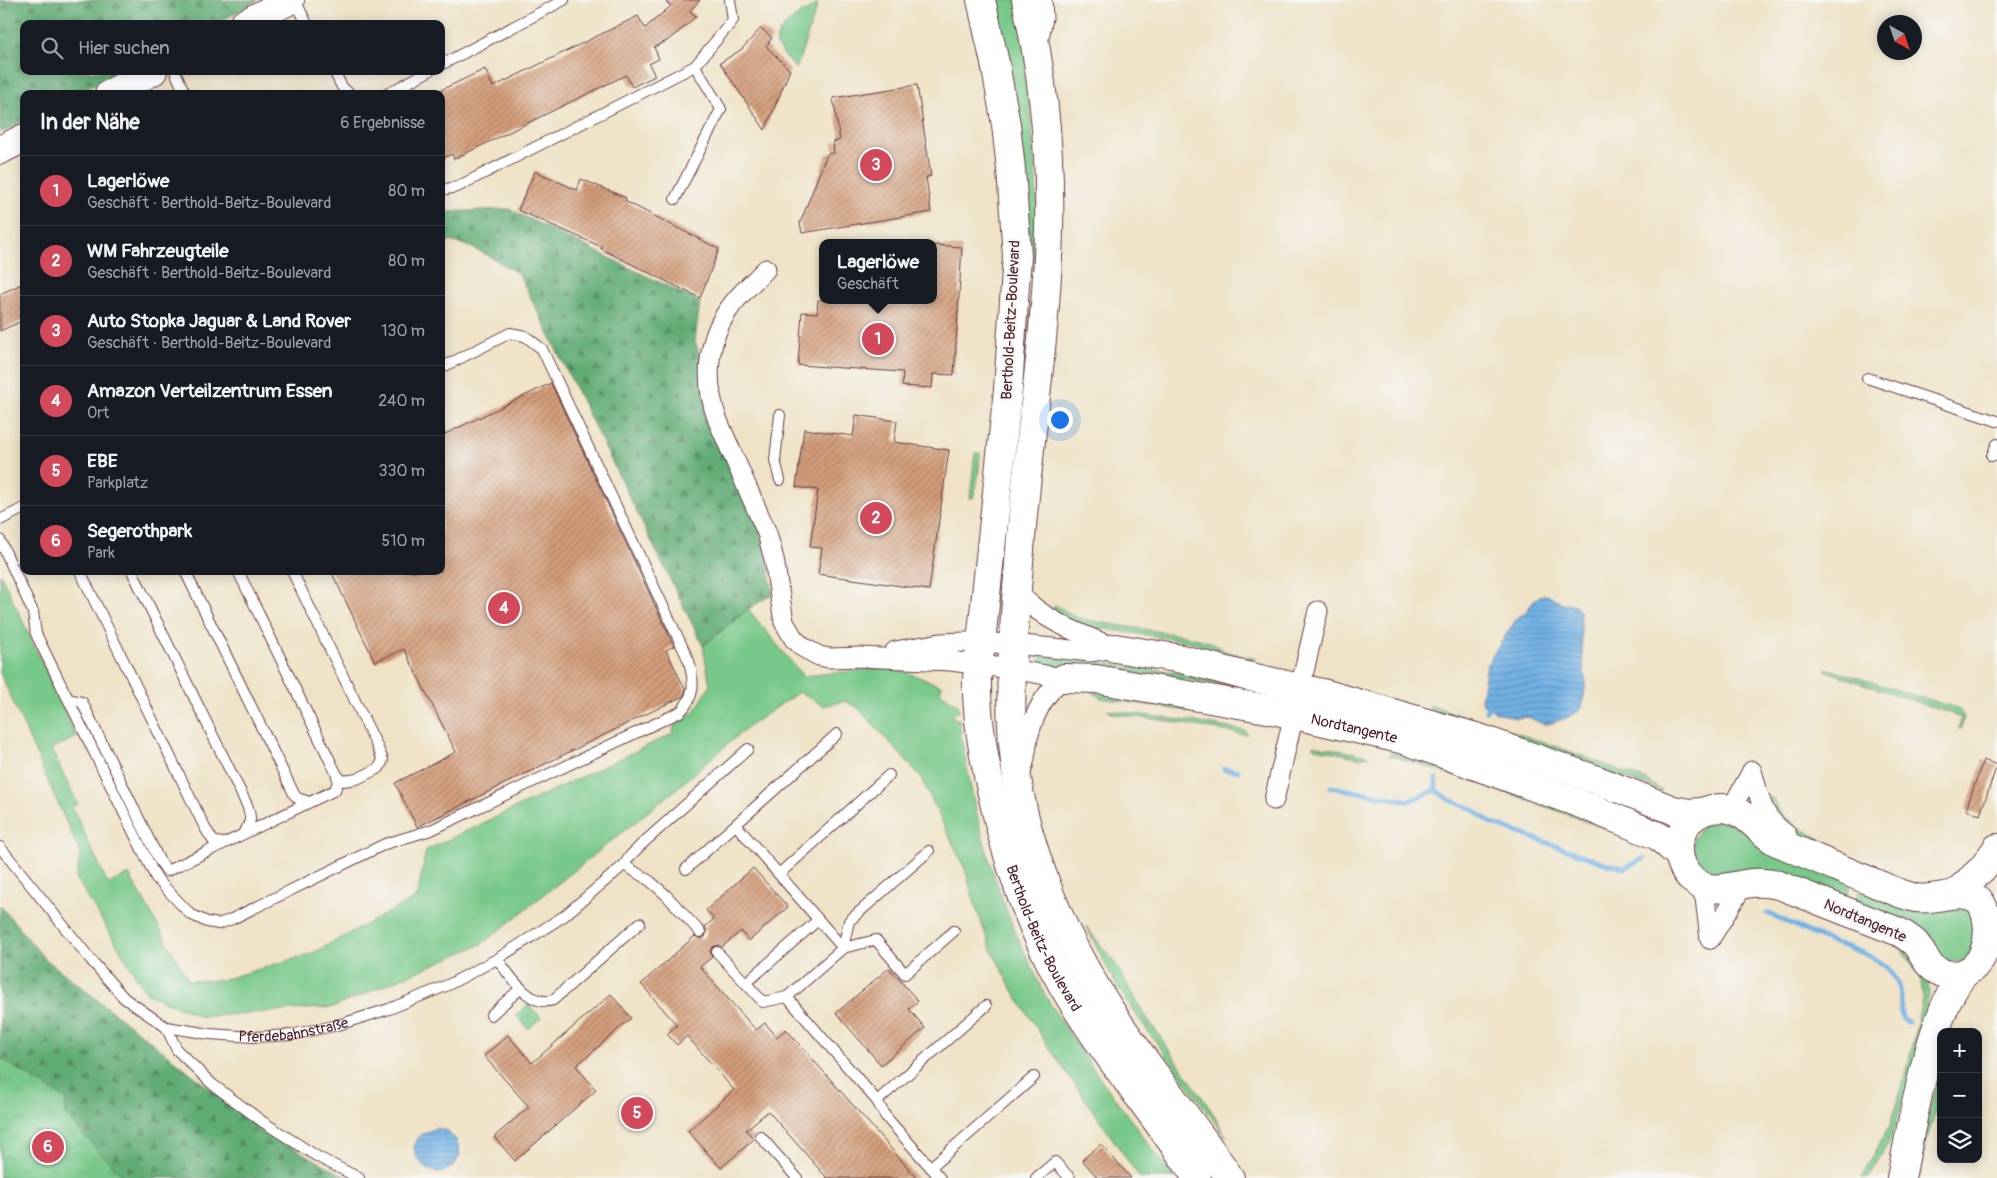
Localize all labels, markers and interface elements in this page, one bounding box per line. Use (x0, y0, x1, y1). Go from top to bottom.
north arrow (1877, 15, 1922, 60)
search box (20, 20, 445, 75)
icon: search (38, 34, 66, 62)
text: Hier suchen (78, 36, 170, 60)
text: In der Nähe (40, 109, 140, 136)
text: 6 Ergebnisse (340, 113, 425, 133)
pin: 3 (860, 146, 892, 184)
text: Lagerlöwe (87, 169, 169, 193)
text: 1 (53, 181, 59, 201)
text: 80 m (388, 181, 425, 201)
text: Geschäft · Berthold-Beitz-Boulevard (87, 193, 331, 213)
text: WM Fahrzeugteile (87, 239, 229, 263)
popup (819, 239, 937, 304)
street label: Berthold-Beitz-Boulevard (997, 240, 1025, 400)
text: Lagerlöwe (837, 250, 919, 274)
text: 2 (52, 251, 60, 271)
text: 80 m (388, 251, 425, 271)
text: Geschäft · Berthold-Beitz-Boulevard (87, 263, 331, 283)
text: Geschäft (837, 274, 899, 294)
text: Auto Stopka Jaguar & Land Rover (87, 309, 351, 333)
pin: 1 (862, 320, 894, 358)
text: 3 (52, 321, 60, 341)
text: 130 m (381, 321, 425, 341)
text: Geschäft · Berthold-Beitz-Boulevard (87, 333, 331, 353)
text: Amazon Verteilzentrum Essen (87, 379, 332, 403)
text: 4 (51, 391, 61, 411)
text: 240 m (378, 391, 425, 411)
text: Ort (87, 403, 109, 423)
your location (1047, 407, 1073, 433)
text: EBE (87, 449, 118, 473)
text: 5 (52, 461, 60, 481)
text: 330 m (379, 461, 425, 481)
text: Parkplatz (87, 473, 148, 493)
pin: 2 (860, 499, 892, 537)
text: Segerothpark (87, 519, 192, 543)
text: 6 (51, 531, 61, 551)
text: 510 m (381, 531, 425, 551)
text: Park (87, 543, 115, 563)
pin: 4 (488, 589, 520, 627)
street label: Nordtangente (1309, 709, 1400, 748)
street label: Berthold-Beitz-Boulevard (1002, 862, 1086, 1015)
street label: Nordtangente (1821, 895, 1910, 947)
street label: Pferdebahnstraße (238, 1013, 351, 1047)
map controls (1937, 1028, 1982, 1163)
button: + (1937, 1028, 1982, 1073)
button: − (1937, 1073, 1982, 1118)
pin: 5 (621, 1094, 653, 1132)
button: layers (1937, 1118, 1982, 1163)
pin: 6 (32, 1128, 64, 1166)

